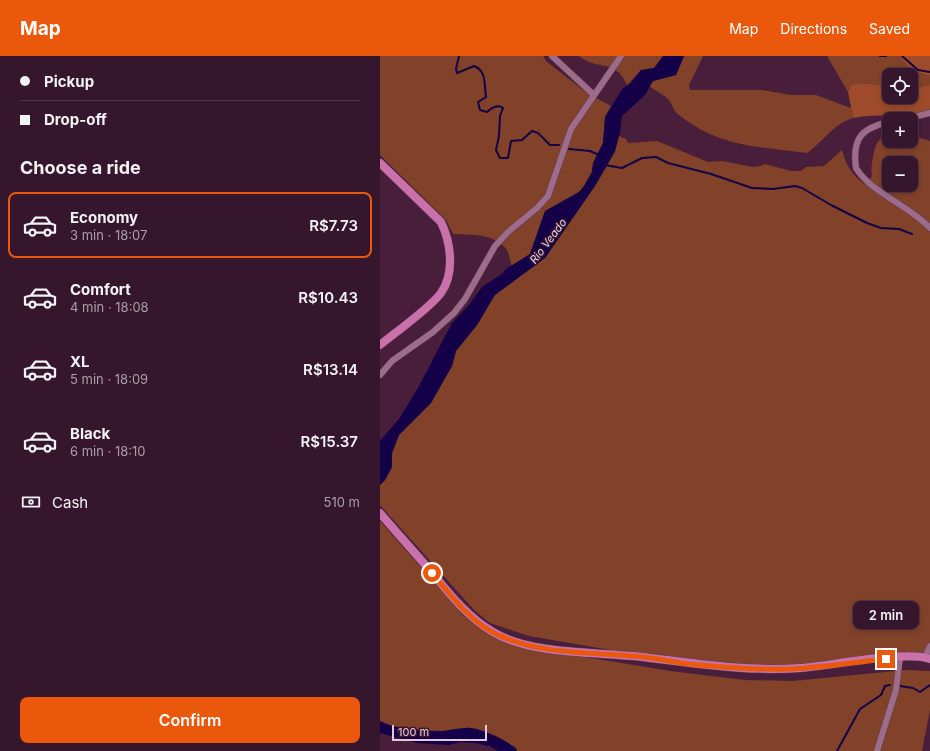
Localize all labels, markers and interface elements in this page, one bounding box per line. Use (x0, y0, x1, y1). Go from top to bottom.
text: Map (20, 17, 61, 40)
text: Map (729, 20, 758, 37)
text: Directions (780, 20, 847, 37)
text: Saved (869, 20, 910, 37)
map controls (882, 68, 918, 192)
button: locate (882, 68, 918, 104)
text: Pickup (44, 72, 94, 91)
text: Drop-off (44, 110, 107, 129)
button: + (882, 112, 918, 148)
button: − (882, 156, 918, 192)
text: Choose a ride (20, 157, 141, 178)
icon: car (22, 207, 58, 243)
text: Economy (70, 208, 138, 227)
water label: Rio Veado (526, 215, 570, 266)
text: R$7.73 (309, 216, 358, 235)
text: 3 min · 18:07 (70, 227, 147, 243)
icon: car (22, 279, 58, 315)
text: Comfort (70, 280, 131, 299)
text: R$10.43 (298, 288, 358, 307)
text: 4 min · 18:08 (70, 299, 149, 315)
icon: car (22, 351, 58, 387)
text: XL (70, 352, 90, 371)
text: R$13.14 (303, 360, 358, 379)
text: 5 min · 18:09 (70, 371, 148, 387)
icon: car (22, 423, 58, 459)
text: Black (70, 424, 110, 443)
text: R$15.37 (300, 432, 358, 451)
text: 6 min · 18:10 (70, 443, 146, 459)
icon: cash (20, 491, 42, 513)
text: Cash (52, 493, 88, 512)
text: 510 m (324, 494, 360, 510)
route start (423, 564, 441, 582)
callout: 2 min (853, 601, 919, 629)
text: 2 min (869, 607, 903, 623)
route end (877, 650, 895, 668)
button: Confirm (20, 697, 360, 743)
scale bar (392, 723, 487, 742)
text: 100 m (398, 725, 429, 739)

